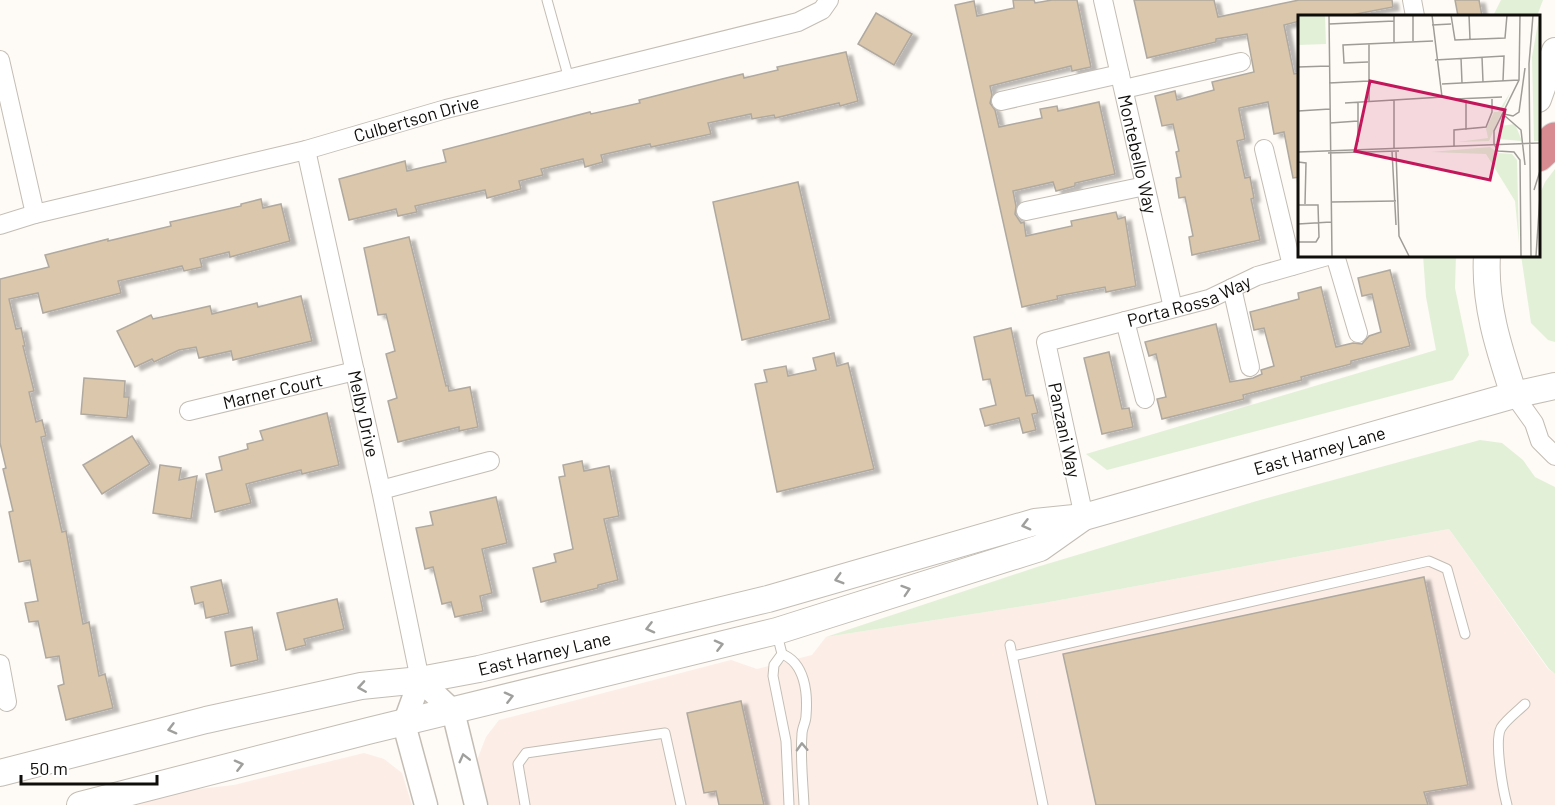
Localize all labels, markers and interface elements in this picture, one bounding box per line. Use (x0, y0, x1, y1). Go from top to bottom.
inset map (1298, 15, 1540, 256)
street label: Culbertson Drive (351, 90, 481, 146)
street label: Montebello Way (1114, 92, 1162, 216)
street label: Porta Rossa Way (1125, 270, 1254, 331)
street label: Marner Court (221, 368, 325, 413)
street label: Melby Drive (344, 368, 384, 459)
street label: Panzani Way (1044, 380, 1086, 480)
street label: East Harney Lane (1251, 421, 1388, 479)
one-way arrow (1021, 517, 1031, 530)
one-way arrow (834, 572, 845, 584)
one-way arrow (900, 585, 911, 597)
one-way arrow (646, 620, 656, 633)
street label: East Harney Lane (476, 626, 613, 680)
one-way arrow (714, 640, 724, 653)
one-way arrow (357, 680, 367, 692)
one-way arrow (504, 691, 514, 704)
one-way arrow (167, 722, 178, 734)
one-way arrow (796, 742, 809, 751)
scale bar (21, 748, 158, 786)
one-way arrow (459, 753, 472, 763)
text: 50 m (30, 757, 68, 779)
one-way arrow (234, 760, 244, 773)

